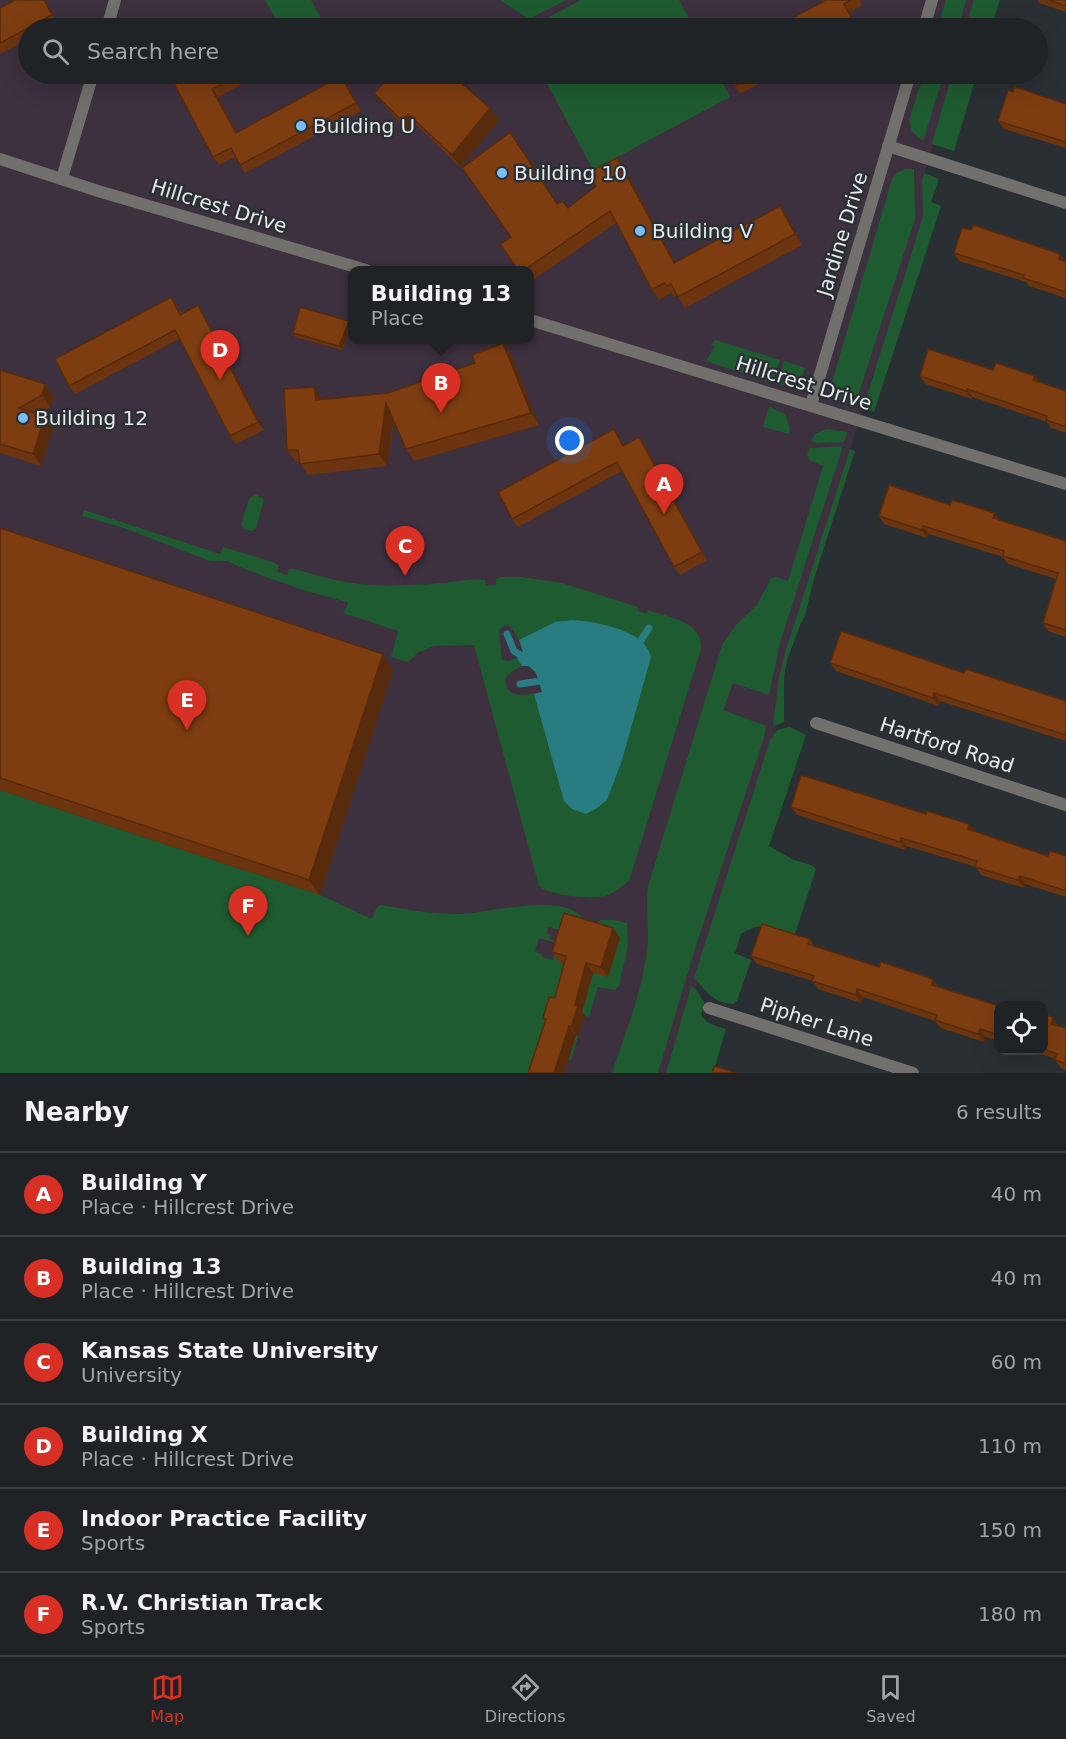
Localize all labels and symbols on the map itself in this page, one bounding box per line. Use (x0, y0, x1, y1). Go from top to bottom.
place label: Building U (313, 114, 415, 138)
marker: Building U (294, 119, 308, 133)
place label: Building 10 (514, 161, 627, 185)
marker: Building 10 (495, 166, 509, 180)
street label: Jardine Drive (811, 169, 872, 301)
street label: Hillcrest Drive (148, 174, 290, 238)
place label: Building V (652, 219, 753, 243)
marker: Building V (633, 224, 647, 238)
pin: D (200, 330, 240, 380)
street label: Hillcrest Drive (733, 351, 875, 415)
pin: B (422, 364, 460, 413)
place label: Building 12 (35, 406, 148, 430)
marker: Building 12 (16, 411, 30, 425)
your location (555, 426, 584, 455)
pin: A (644, 464, 684, 514)
pin: C (386, 526, 424, 576)
pin: E (168, 680, 207, 730)
street label: Hartford Road (877, 712, 1017, 778)
pin: F (228, 886, 268, 936)
street label: Pipher Lane (757, 992, 877, 1052)

